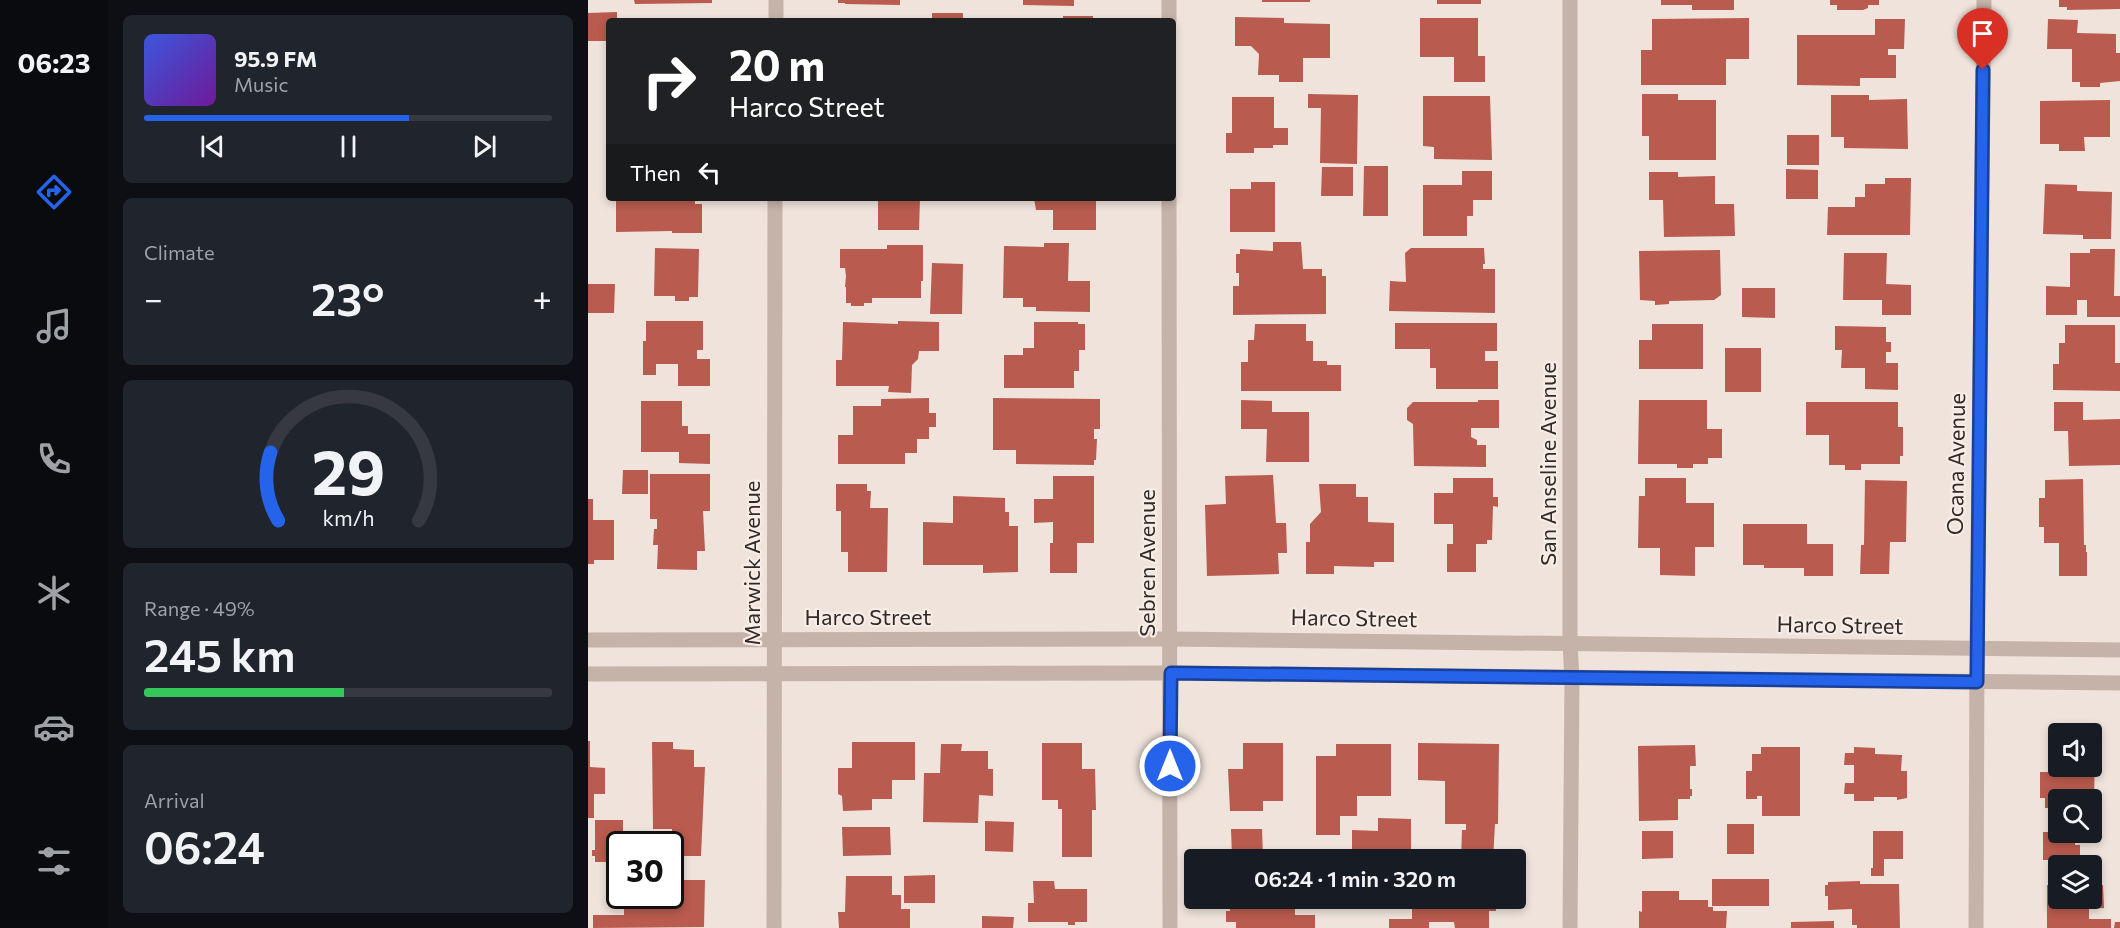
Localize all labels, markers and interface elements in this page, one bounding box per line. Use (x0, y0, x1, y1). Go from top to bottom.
pin (1957, 8, 2008, 70)
icon: arrive (1966, 17, 1999, 50)
text: 20 m (729, 38, 825, 90)
icon: right (630, 42, 708, 120)
text: 95.9 FM (234, 45, 317, 72)
text: 06:23 (18, 46, 90, 79)
text: Music (234, 72, 288, 96)
text: Harco Street (729, 90, 885, 123)
icon: previous (196, 130, 229, 163)
icon: pause (332, 130, 365, 163)
icon: next (468, 130, 501, 163)
icon: left (693, 156, 726, 189)
text: Then (630, 159, 681, 186)
icon: directions (33, 171, 75, 213)
text: Climate (144, 240, 214, 264)
text: 23° (311, 270, 384, 325)
text: − (144, 277, 163, 318)
text: + (533, 277, 552, 318)
icon: music (33, 305, 75, 347)
street label: San Anseline Avenue (1534, 362, 1561, 566)
street label: Ocana Avenue (1941, 393, 1970, 535)
text: 29 (311, 432, 385, 508)
icon: phone (33, 438, 75, 480)
street label: Marwick Avenue (738, 481, 765, 645)
street label: Sebren Avenue (1133, 489, 1160, 637)
text: km/h (322, 504, 374, 530)
icon: climate (33, 572, 75, 614)
text: Range · 49% (144, 596, 255, 620)
street label: Harco Street (805, 603, 931, 630)
street label: Harco Street (1290, 603, 1418, 632)
street label: Harco Street (1776, 610, 1904, 639)
text: 245 km (144, 626, 295, 681)
icon: car (33, 706, 75, 748)
map controls (2048, 723, 2102, 909)
button: sound (2048, 723, 2102, 777)
position arrow (1138, 734, 1202, 798)
text: Arrival (144, 788, 205, 812)
button: search (2048, 789, 2102, 843)
text: 06:24 (144, 818, 265, 873)
speed limit sign: 30 (606, 831, 684, 909)
icon: filters (33, 840, 75, 882)
button: layers (2048, 855, 2102, 909)
text: 06:24 · 1 min · 320 m (1254, 865, 1456, 892)

